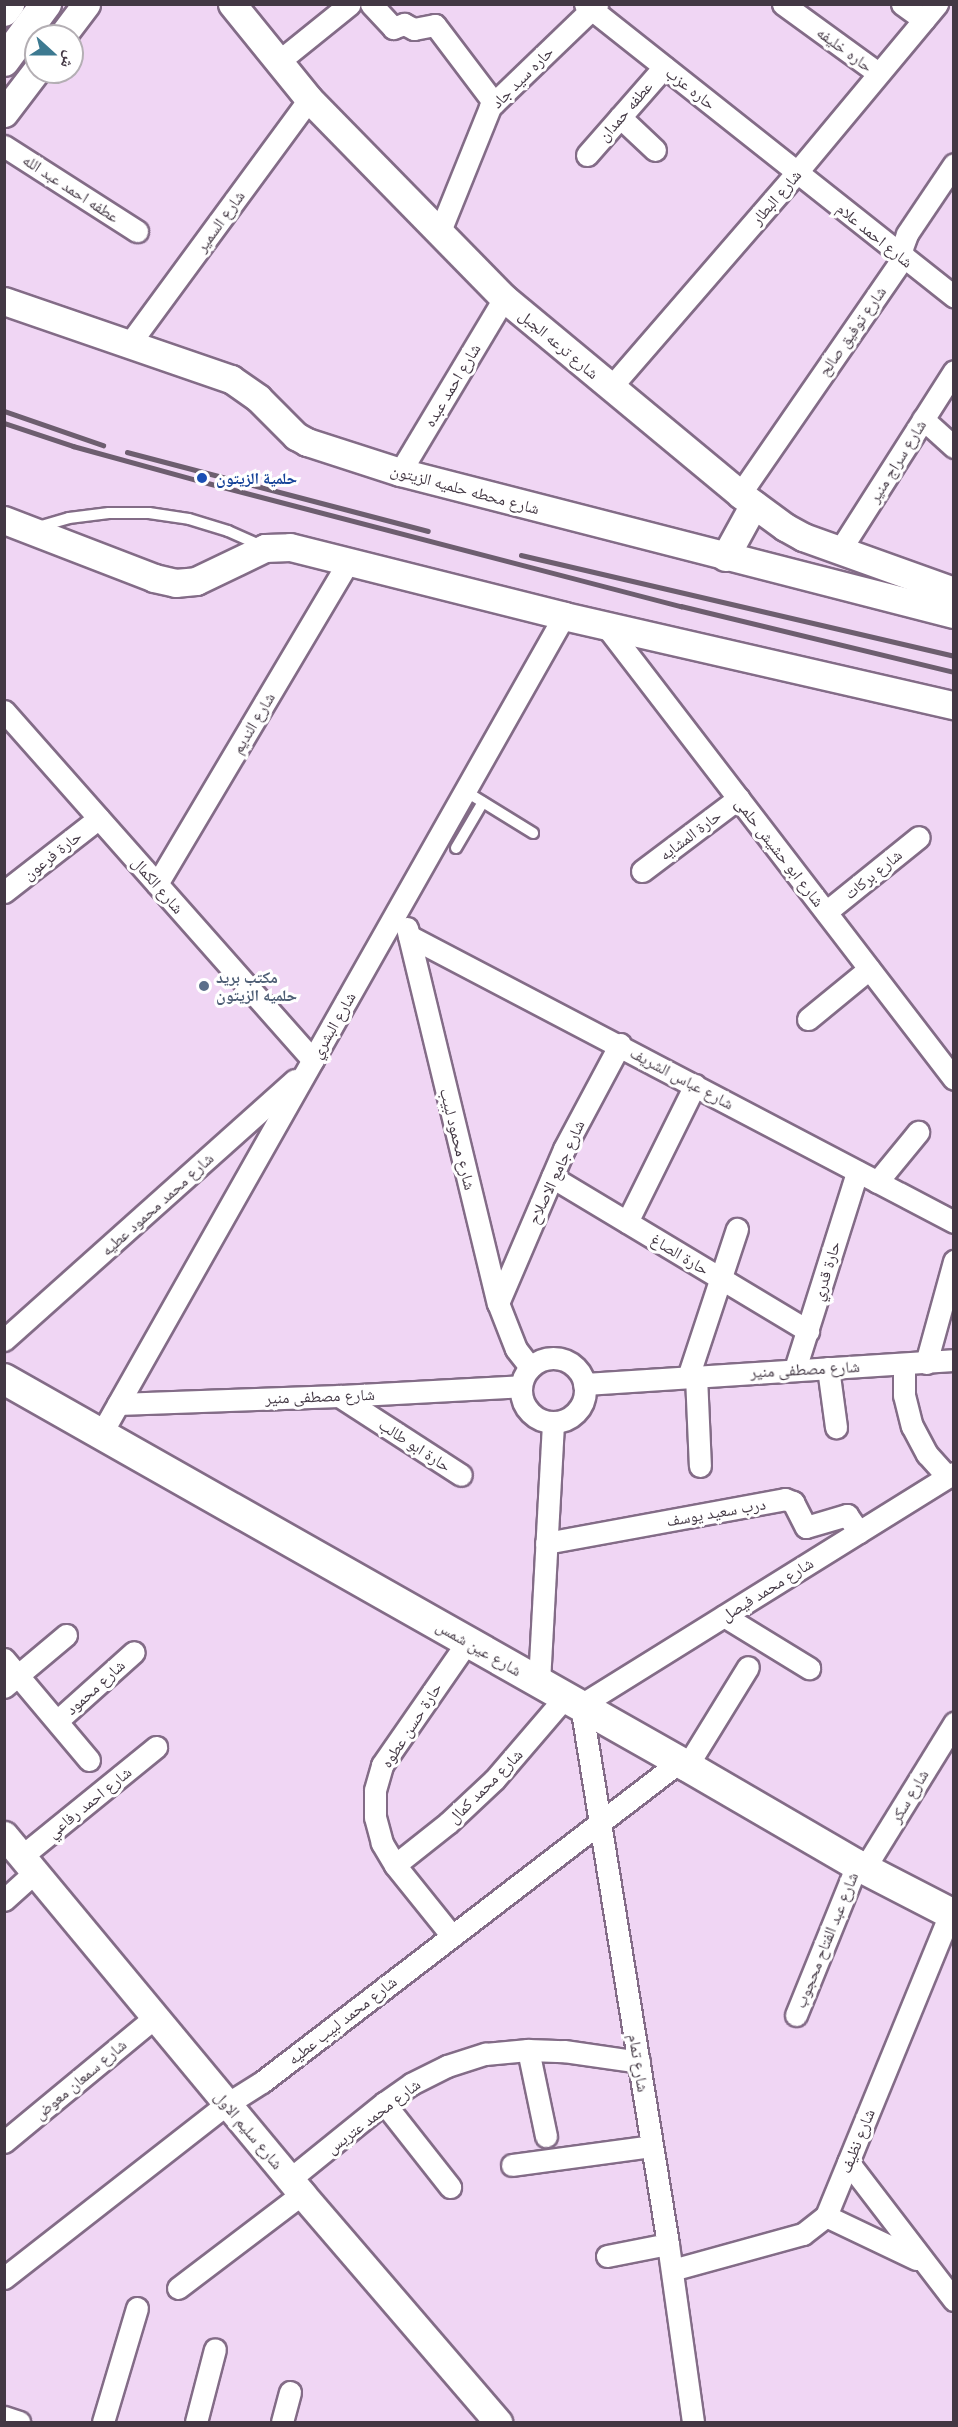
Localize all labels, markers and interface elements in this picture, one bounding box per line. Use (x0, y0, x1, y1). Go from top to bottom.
street label: حاره خليفه (813, 22, 877, 76)
north arrow (24, 24, 84, 84)
street label: حاره سيد جاد (487, 42, 557, 112)
text: ش (57, 49, 81, 71)
street label: حاره عزب (662, 63, 720, 113)
street label: عطفه حمدان (594, 77, 656, 145)
street label: عطفه احمد عبد الله (19, 150, 123, 226)
street label: شارع البطار (747, 166, 805, 228)
street label: شارع السمير (191, 187, 249, 255)
street label: شارع احمد علام (833, 198, 917, 272)
street label: شارع توفيق صالح (814, 282, 890, 380)
street label: شارع ترعه الجبل (515, 305, 603, 383)
street label: شارع احمد عبده (420, 340, 484, 430)
street label: شارع سراج منير (864, 416, 930, 506)
street label: شارع محطه حلميه الزيتون (388, 460, 542, 518)
place label: حلمية الزيتون (216, 468, 297, 488)
marker: حلمية الزيتون (193, 469, 211, 487)
street label: شارع النديم (227, 689, 279, 757)
street label: شارع ابو حشيش حلمى (732, 794, 828, 910)
street label: حارة المشايه (655, 806, 725, 864)
street label: حارة فرعون (19, 826, 85, 884)
street label: شارع بركات (840, 845, 906, 903)
street label: شارع الكمال (128, 853, 188, 917)
place label: مكتب بريد حلميه الزيتون (216, 967, 297, 1005)
marker: مكتب بريد حلميه الزيتون (197, 979, 211, 993)
street label: شارع البشري (306, 988, 360, 1062)
street label: شارع عباس الشريف (627, 1043, 737, 1113)
street label: شارع محمود لبيب (436, 1086, 480, 1192)
street label: شارع جامع الاصلاح (524, 1117, 588, 1227)
street label: شارع محمد محمود عطيه (97, 1148, 217, 1260)
street label: حارة الصاغ (647, 1229, 713, 1279)
street label: حارة قدري (808, 1239, 844, 1303)
street label: شارع مصطفى منير (750, 1357, 860, 1381)
street label: شارع مصطفى منير (265, 1384, 375, 1408)
street label: حارة ابو طالب (375, 1415, 455, 1475)
street label: درب سعيد يوسف (665, 1494, 767, 1530)
street label: شارع محمد فيصل (717, 1553, 817, 1625)
street label: شارع عين شمس (433, 1616, 525, 1680)
street label: شارع محمود (61, 1655, 129, 1719)
street label: حارة حسن عطوه (376, 1679, 446, 1771)
street label: شارع محمد كمال (444, 1745, 526, 1827)
street label: شارع احمد رفاعي (43, 1762, 135, 1842)
street label: شارع سكر (886, 1766, 932, 1826)
street label: شارع عبد الفتاح محجوب (790, 1869, 862, 2011)
street label: شارع محمد لبيب عطيه (284, 1972, 400, 2068)
street label: شارع تمام (625, 2033, 653, 2093)
street label: شارع سمعان معوض (30, 2035, 130, 2123)
street label: شارع محمد عتريس (322, 2074, 424, 2158)
street label: شارع سليم الاول (211, 2087, 287, 2173)
street label: شارع نظيف (835, 2106, 879, 2176)

